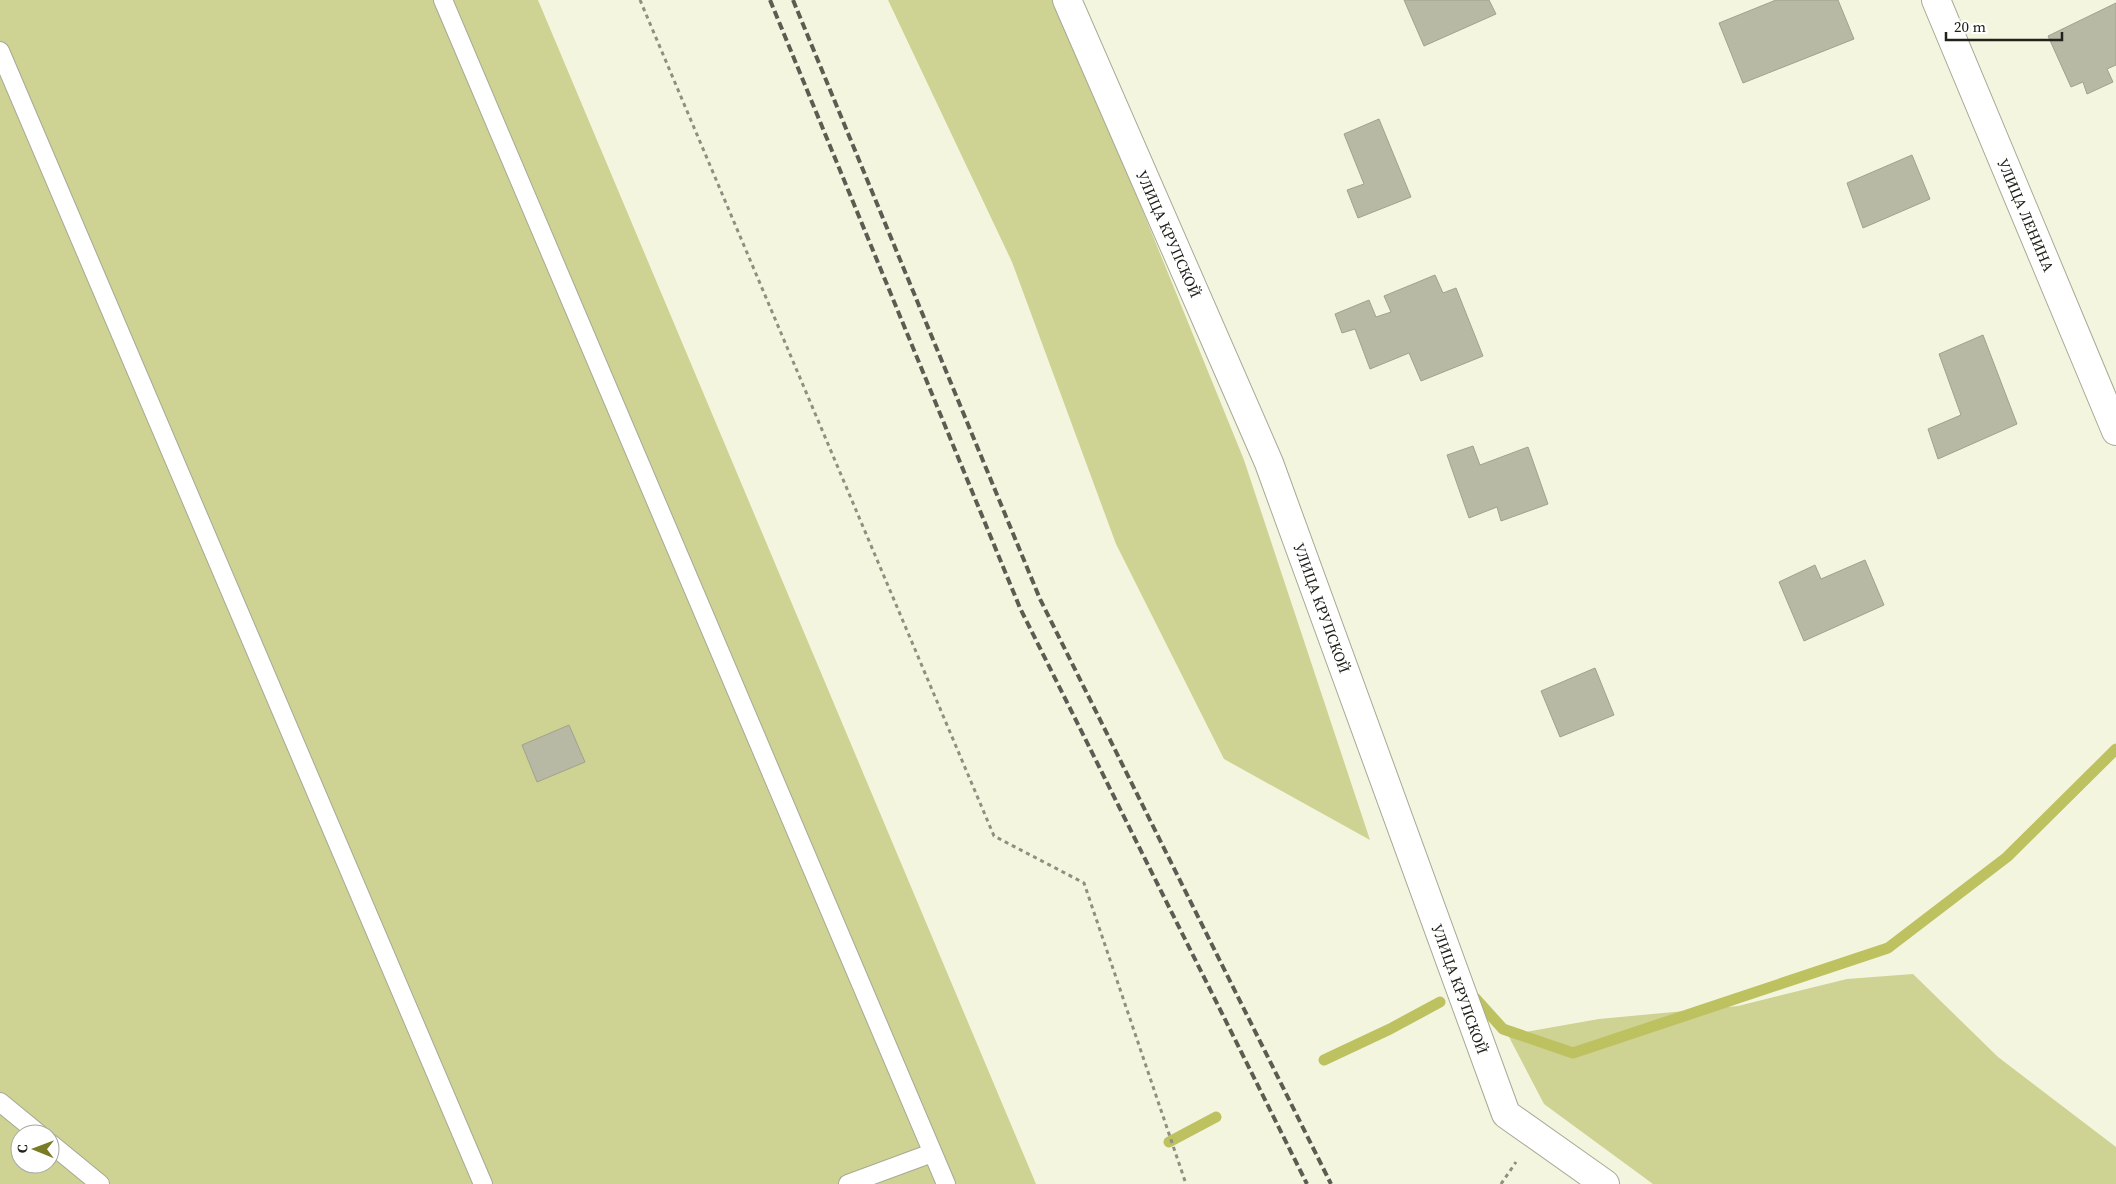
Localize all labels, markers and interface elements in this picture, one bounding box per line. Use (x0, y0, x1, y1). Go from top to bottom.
scale bar (1946, 10, 2062, 42)
text: 20 m (1954, 16, 1986, 37)
street label: УЛИЦА ЛЕНИНА (1993, 155, 2059, 275)
street label: УЛИЦА КРУПСКОЙ (1132, 167, 1206, 301)
street label: УЛИЦА КРУПСКОЙ (1289, 540, 1355, 676)
street label: УЛИЦА КРУПСКОЙ (1427, 921, 1493, 1057)
north arrow (10, 1124, 60, 1174)
text: С (12, 1144, 32, 1153)

